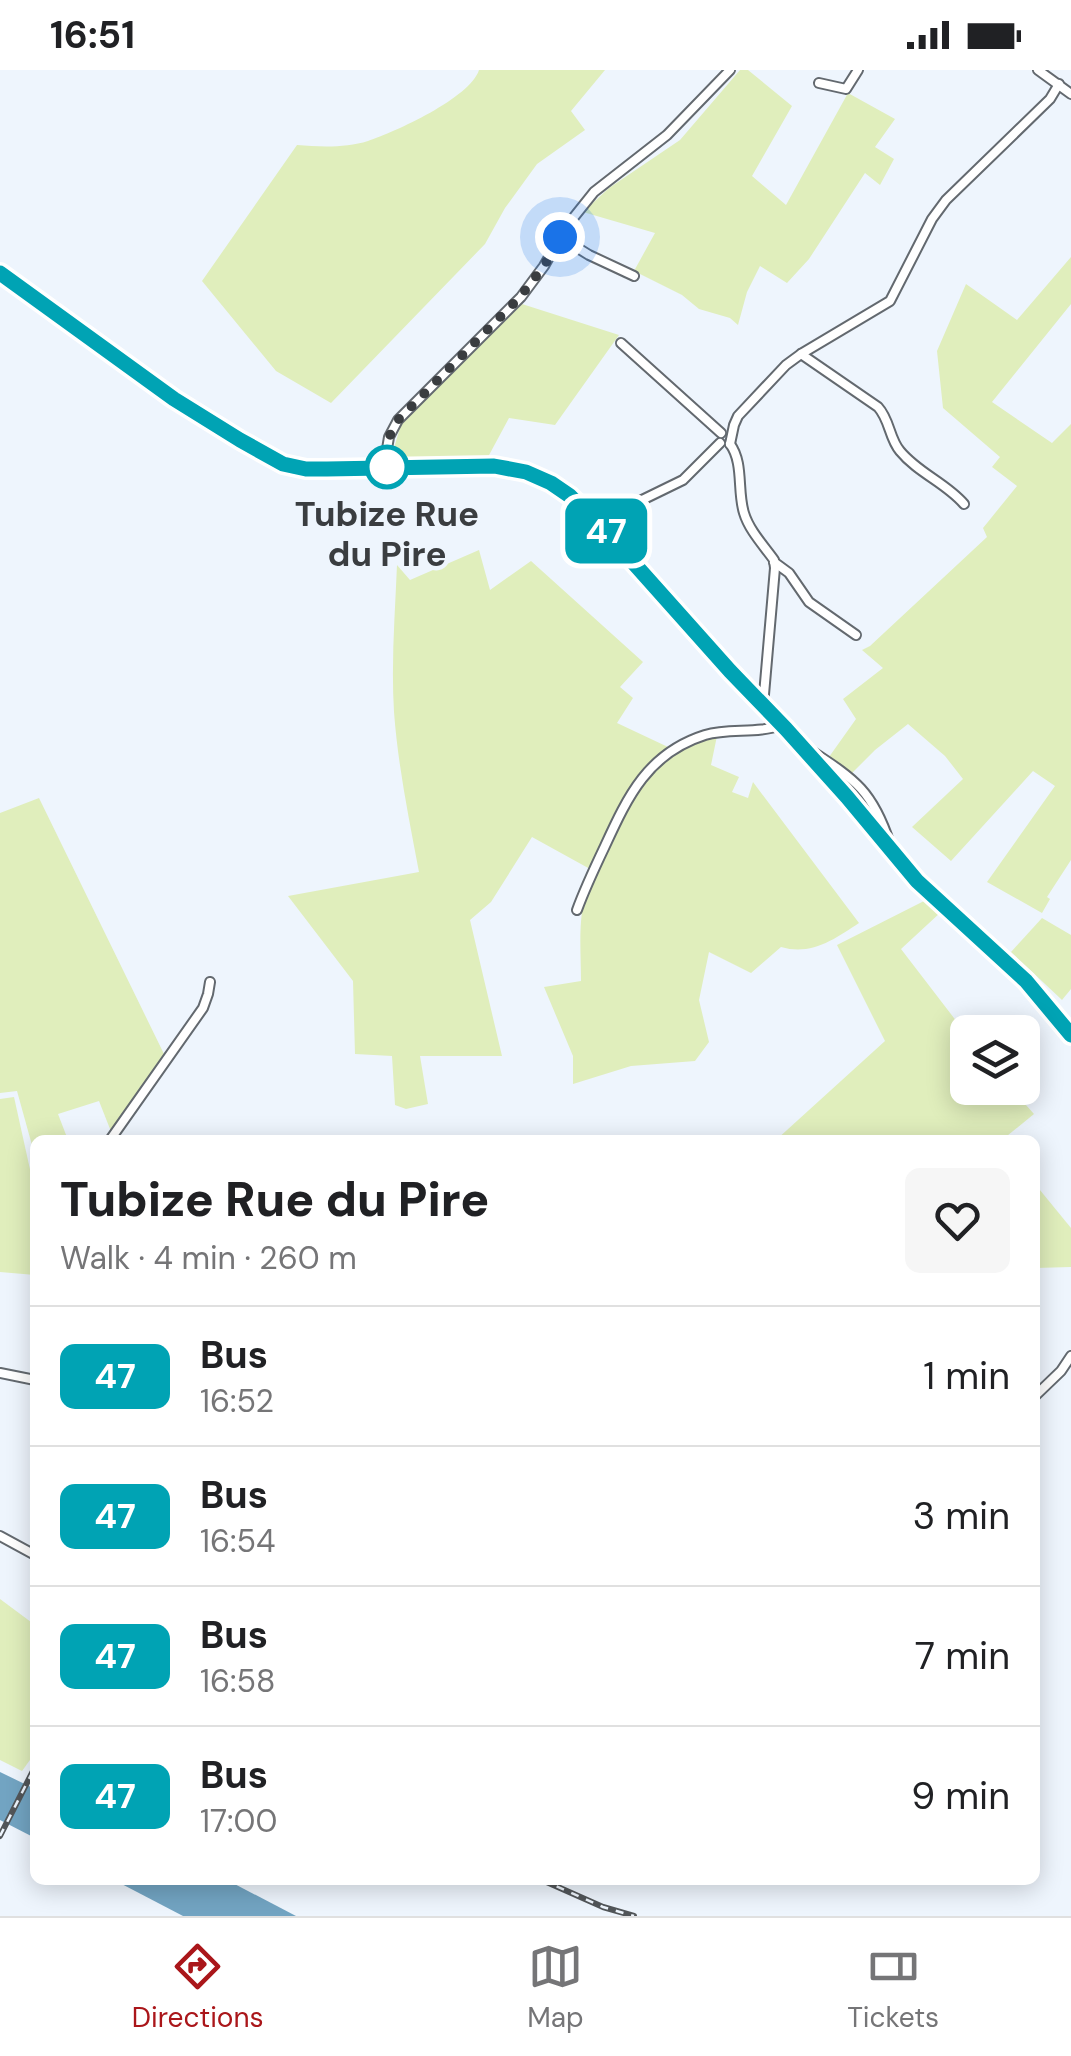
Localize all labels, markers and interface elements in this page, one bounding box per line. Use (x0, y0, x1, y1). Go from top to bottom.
text: 16:51 (50, 10, 135, 60)
your location (535, 212, 585, 262)
marker: Tubize Rue du Pire (366, 446, 408, 488)
place label: Tubize Rue du Pire (295, 491, 479, 577)
line badge: 47 (561, 498, 651, 564)
text: 47 (585, 508, 627, 554)
map controls (950, 1015, 1040, 1105)
button: layers (950, 1015, 1040, 1105)
text: Tubize Rue du Pire (60, 1168, 489, 1231)
button: heart (905, 1168, 1010, 1273)
text: Walk · 4 min · 260 m (60, 1237, 357, 1279)
text: Bus (200, 1330, 268, 1380)
text: 1 min (923, 1351, 1010, 1401)
text: 47 (94, 1353, 136, 1399)
text: 16:52 (200, 1380, 274, 1422)
text: Bus (200, 1470, 268, 1520)
text: 3 min (913, 1491, 1010, 1541)
text: 47 (94, 1493, 136, 1539)
text: 16:54 (200, 1520, 276, 1562)
text: Bus (200, 1610, 268, 1660)
text: 7 min (915, 1631, 1010, 1681)
text: 47 (94, 1633, 136, 1679)
text: 16:58 (200, 1660, 276, 1702)
text: Bus (200, 1750, 268, 1800)
text: 9 min (911, 1771, 1010, 1821)
text: 47 (94, 1773, 136, 1819)
text: 17:00 (200, 1800, 277, 1842)
tab: Directions (132, 1939, 264, 2036)
tab: Map (527, 1939, 584, 2036)
tab: Tickets (847, 1939, 939, 2036)

